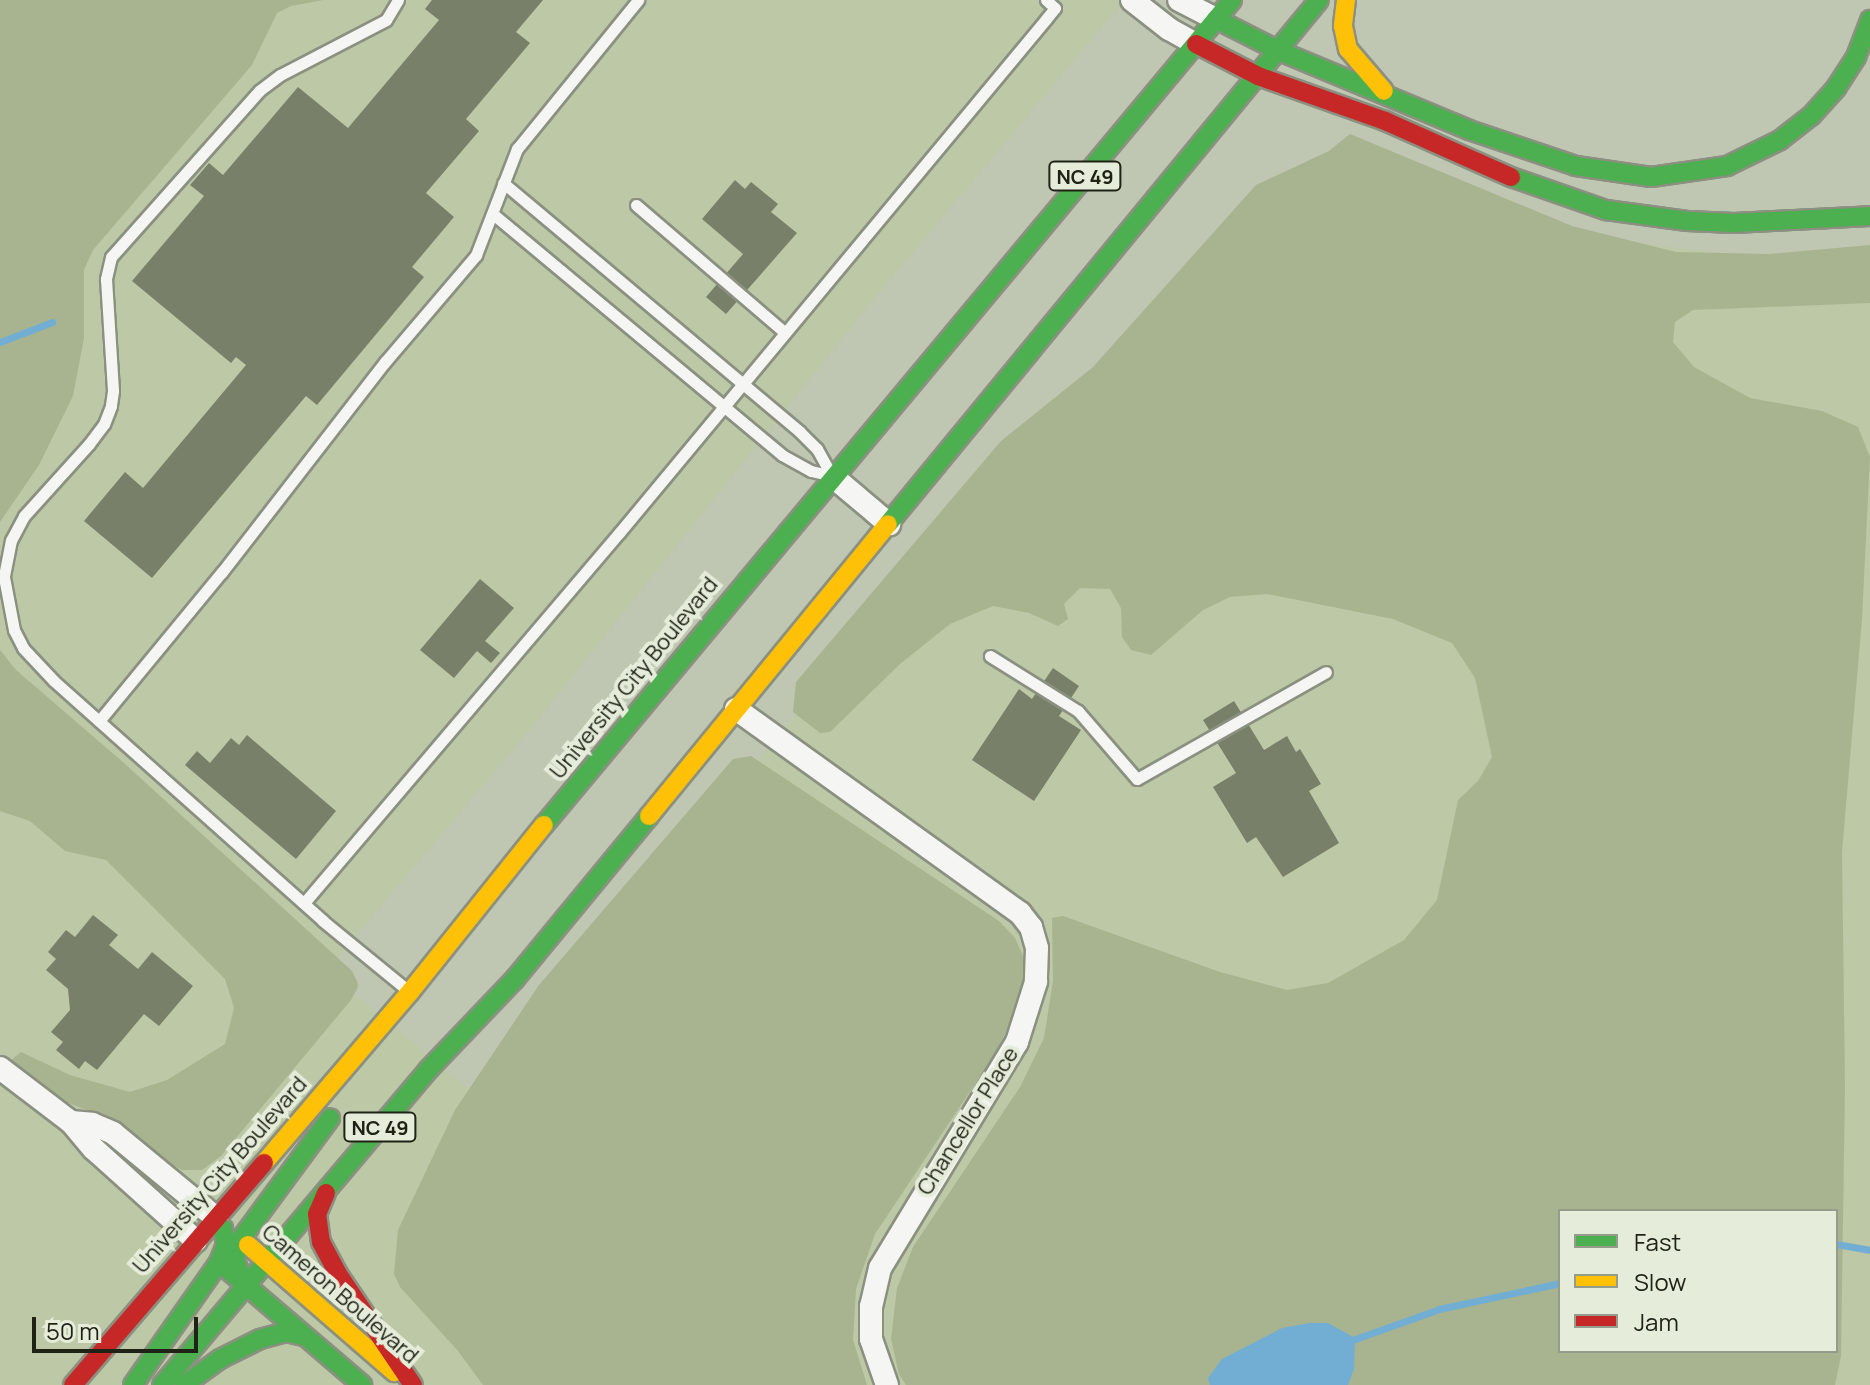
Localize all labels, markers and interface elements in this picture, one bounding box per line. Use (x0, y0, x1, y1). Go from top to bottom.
road number: NC 49 (1047, 160, 1123, 192)
street label: University City Boulevard (544, 572, 724, 784)
street label: Chancellor Place (912, 1042, 1024, 1200)
street label: University City Boulevard (127, 1071, 313, 1279)
road number: NC 49 (342, 1111, 418, 1143)
legend (1558, 1209, 1838, 1353)
street label: Cameron Boulevard (257, 1219, 423, 1369)
text: Fast (1634, 1225, 1681, 1258)
text: Slow (1634, 1265, 1687, 1298)
scale bar (36, 1301, 202, 1351)
text: Jam (1634, 1305, 1679, 1338)
text: 50 m (46, 1314, 100, 1347)

